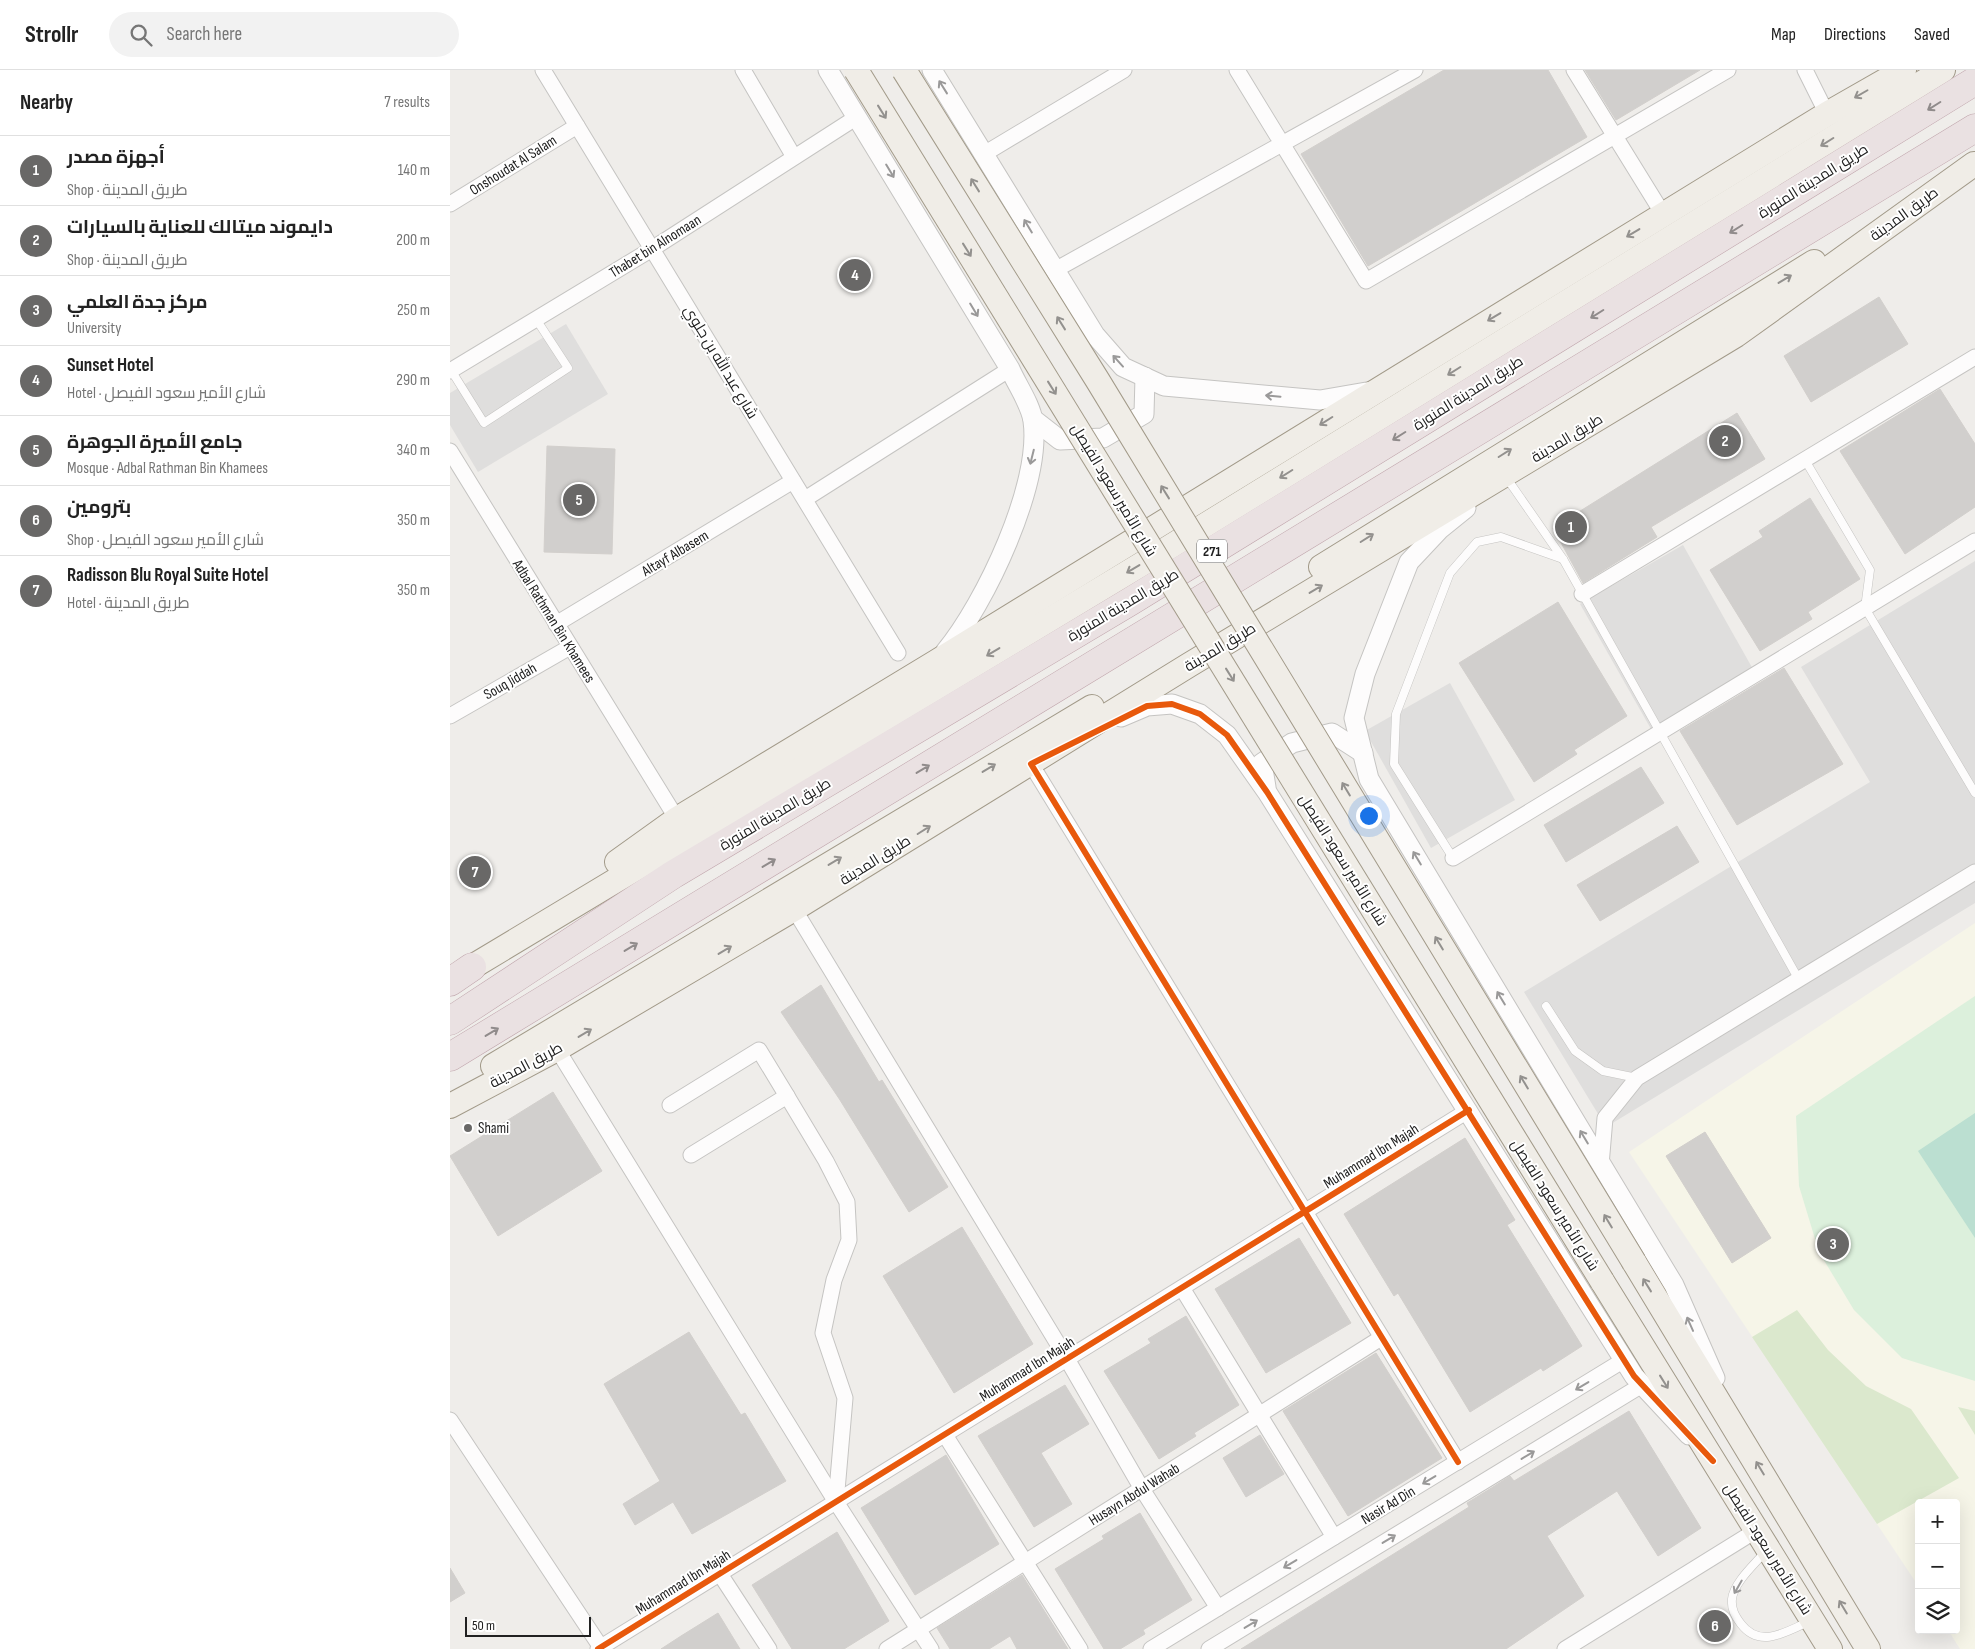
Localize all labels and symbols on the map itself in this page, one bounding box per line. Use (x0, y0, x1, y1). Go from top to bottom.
one-way arrow (938, 81, 948, 95)
one-way arrow (1854, 89, 1869, 99)
one-way arrow (1927, 102, 1941, 112)
one-way arrow (877, 104, 887, 118)
street label: Onshoudat Al Salam (466, 131, 560, 200)
one-way arrow (1820, 137, 1834, 147)
street label: طريق المدينة المنورة (1755, 140, 1872, 223)
one-way arrow (885, 164, 895, 178)
one-way arrow (970, 179, 980, 193)
street label: طريق المدينة (1866, 183, 1942, 246)
street label: Thabet bin Alnomaan (606, 211, 705, 282)
one-way arrow (1023, 219, 1033, 233)
one-way arrow (1729, 224, 1743, 234)
one-way arrow (1626, 228, 1640, 238)
one-way arrow (963, 242, 973, 256)
pin: 4 (839, 256, 871, 294)
one-way arrow (1777, 274, 1791, 284)
street label: شارع عبد الله بن جلوي (677, 301, 763, 424)
one-way arrow (970, 303, 980, 317)
one-way arrow (1591, 309, 1605, 319)
one-way arrow (1487, 313, 1501, 323)
one-way arrow (1056, 317, 1066, 331)
street label: طريق المدينة المنورة (1410, 352, 1527, 435)
one-way arrow (1112, 354, 1124, 367)
one-way arrow (1448, 366, 1462, 376)
one-way arrow (1048, 381, 1058, 395)
one-way arrow (1265, 391, 1281, 400)
street label: طريق المدينة (1528, 410, 1606, 467)
one-way arrow (1319, 416, 1333, 426)
street label: شارع الأمير سعود الفيصل (1065, 420, 1161, 561)
pin: 2 (1709, 422, 1741, 460)
one-way arrow (1393, 431, 1407, 441)
one-way arrow (1498, 447, 1512, 457)
one-way arrow (1027, 449, 1036, 465)
one-way arrow (1279, 470, 1293, 480)
pin: 5 (563, 481, 595, 519)
one-way arrow (1159, 485, 1169, 499)
pin: 1 (1555, 508, 1587, 546)
street label: Altayf Albasem (638, 526, 712, 581)
one-way arrow (1360, 533, 1374, 543)
road number: 271 (1197, 540, 1227, 562)
street label: Adbal Rathman Bin Khamees (507, 555, 599, 686)
one-way arrow (1126, 564, 1140, 574)
street label: طريق المدينة المنورة (1064, 565, 1182, 646)
one-way arrow (1308, 583, 1322, 593)
street label: طريق المدينة (1181, 619, 1259, 676)
one-way arrow (987, 648, 1001, 658)
street label: Souq Jiddah (480, 659, 540, 704)
one-way arrow (1225, 668, 1235, 682)
one-way arrow (982, 763, 996, 773)
one-way arrow (916, 764, 930, 775)
street label: طريق المدينة المنورة (716, 774, 834, 855)
one-way arrow (1340, 783, 1350, 797)
street label: شارع الأمير سعود الفيصل (1293, 791, 1391, 930)
your location (1356, 803, 1382, 829)
one-way arrow (917, 824, 931, 835)
street label: طريق المدينة (836, 831, 914, 890)
one-way arrow (1411, 852, 1421, 866)
pin: 7 (459, 853, 491, 891)
one-way arrow (827, 855, 841, 865)
one-way arrow (762, 858, 776, 868)
one-way arrow (1434, 936, 1445, 950)
one-way arrow (623, 942, 637, 952)
one-way arrow (718, 945, 732, 955)
one-way arrow (1495, 991, 1505, 1005)
one-way arrow (484, 1026, 498, 1036)
one-way arrow (578, 1027, 592, 1037)
street label: طريق المدينة (486, 1038, 566, 1093)
one-way arrow (1518, 1075, 1528, 1089)
place label: Shami (478, 1119, 509, 1138)
street label: Muhammad Ibn Majah (1320, 1120, 1422, 1193)
marker: Shami (462, 1122, 474, 1134)
one-way arrow (1579, 1130, 1589, 1144)
street label: شارع الأمير سعود الفيصل (1505, 1136, 1603, 1275)
one-way arrow (1603, 1214, 1613, 1228)
pin: 3 (1817, 1225, 1849, 1263)
one-way arrow (1642, 1278, 1652, 1292)
one-way arrow (1685, 1317, 1695, 1332)
street label: Muhammad Ibn Majah (976, 1333, 1078, 1406)
one-way arrow (1659, 1375, 1670, 1389)
one-way arrow (1576, 1381, 1590, 1391)
one-way arrow (1521, 1449, 1535, 1459)
street label: Husayn Abdul Wahab (1085, 1459, 1183, 1530)
one-way arrow (1754, 1461, 1764, 1475)
one-way arrow (1422, 1475, 1436, 1485)
street label: شارع الأمير سعود الفيصل (1718, 1480, 1816, 1619)
street label: Nasir Ad Din (1358, 1482, 1419, 1529)
one-way arrow (1382, 1534, 1396, 1544)
street label: Muhammad Ibn Majah (632, 1546, 734, 1619)
one-way arrow (1283, 1560, 1297, 1570)
one-way arrow (1733, 1579, 1743, 1594)
one-way arrow (1838, 1601, 1848, 1615)
pin: 6 (1699, 1607, 1731, 1645)
scale bar (465, 1614, 591, 1637)
one-way arrow (1243, 1618, 1257, 1628)

